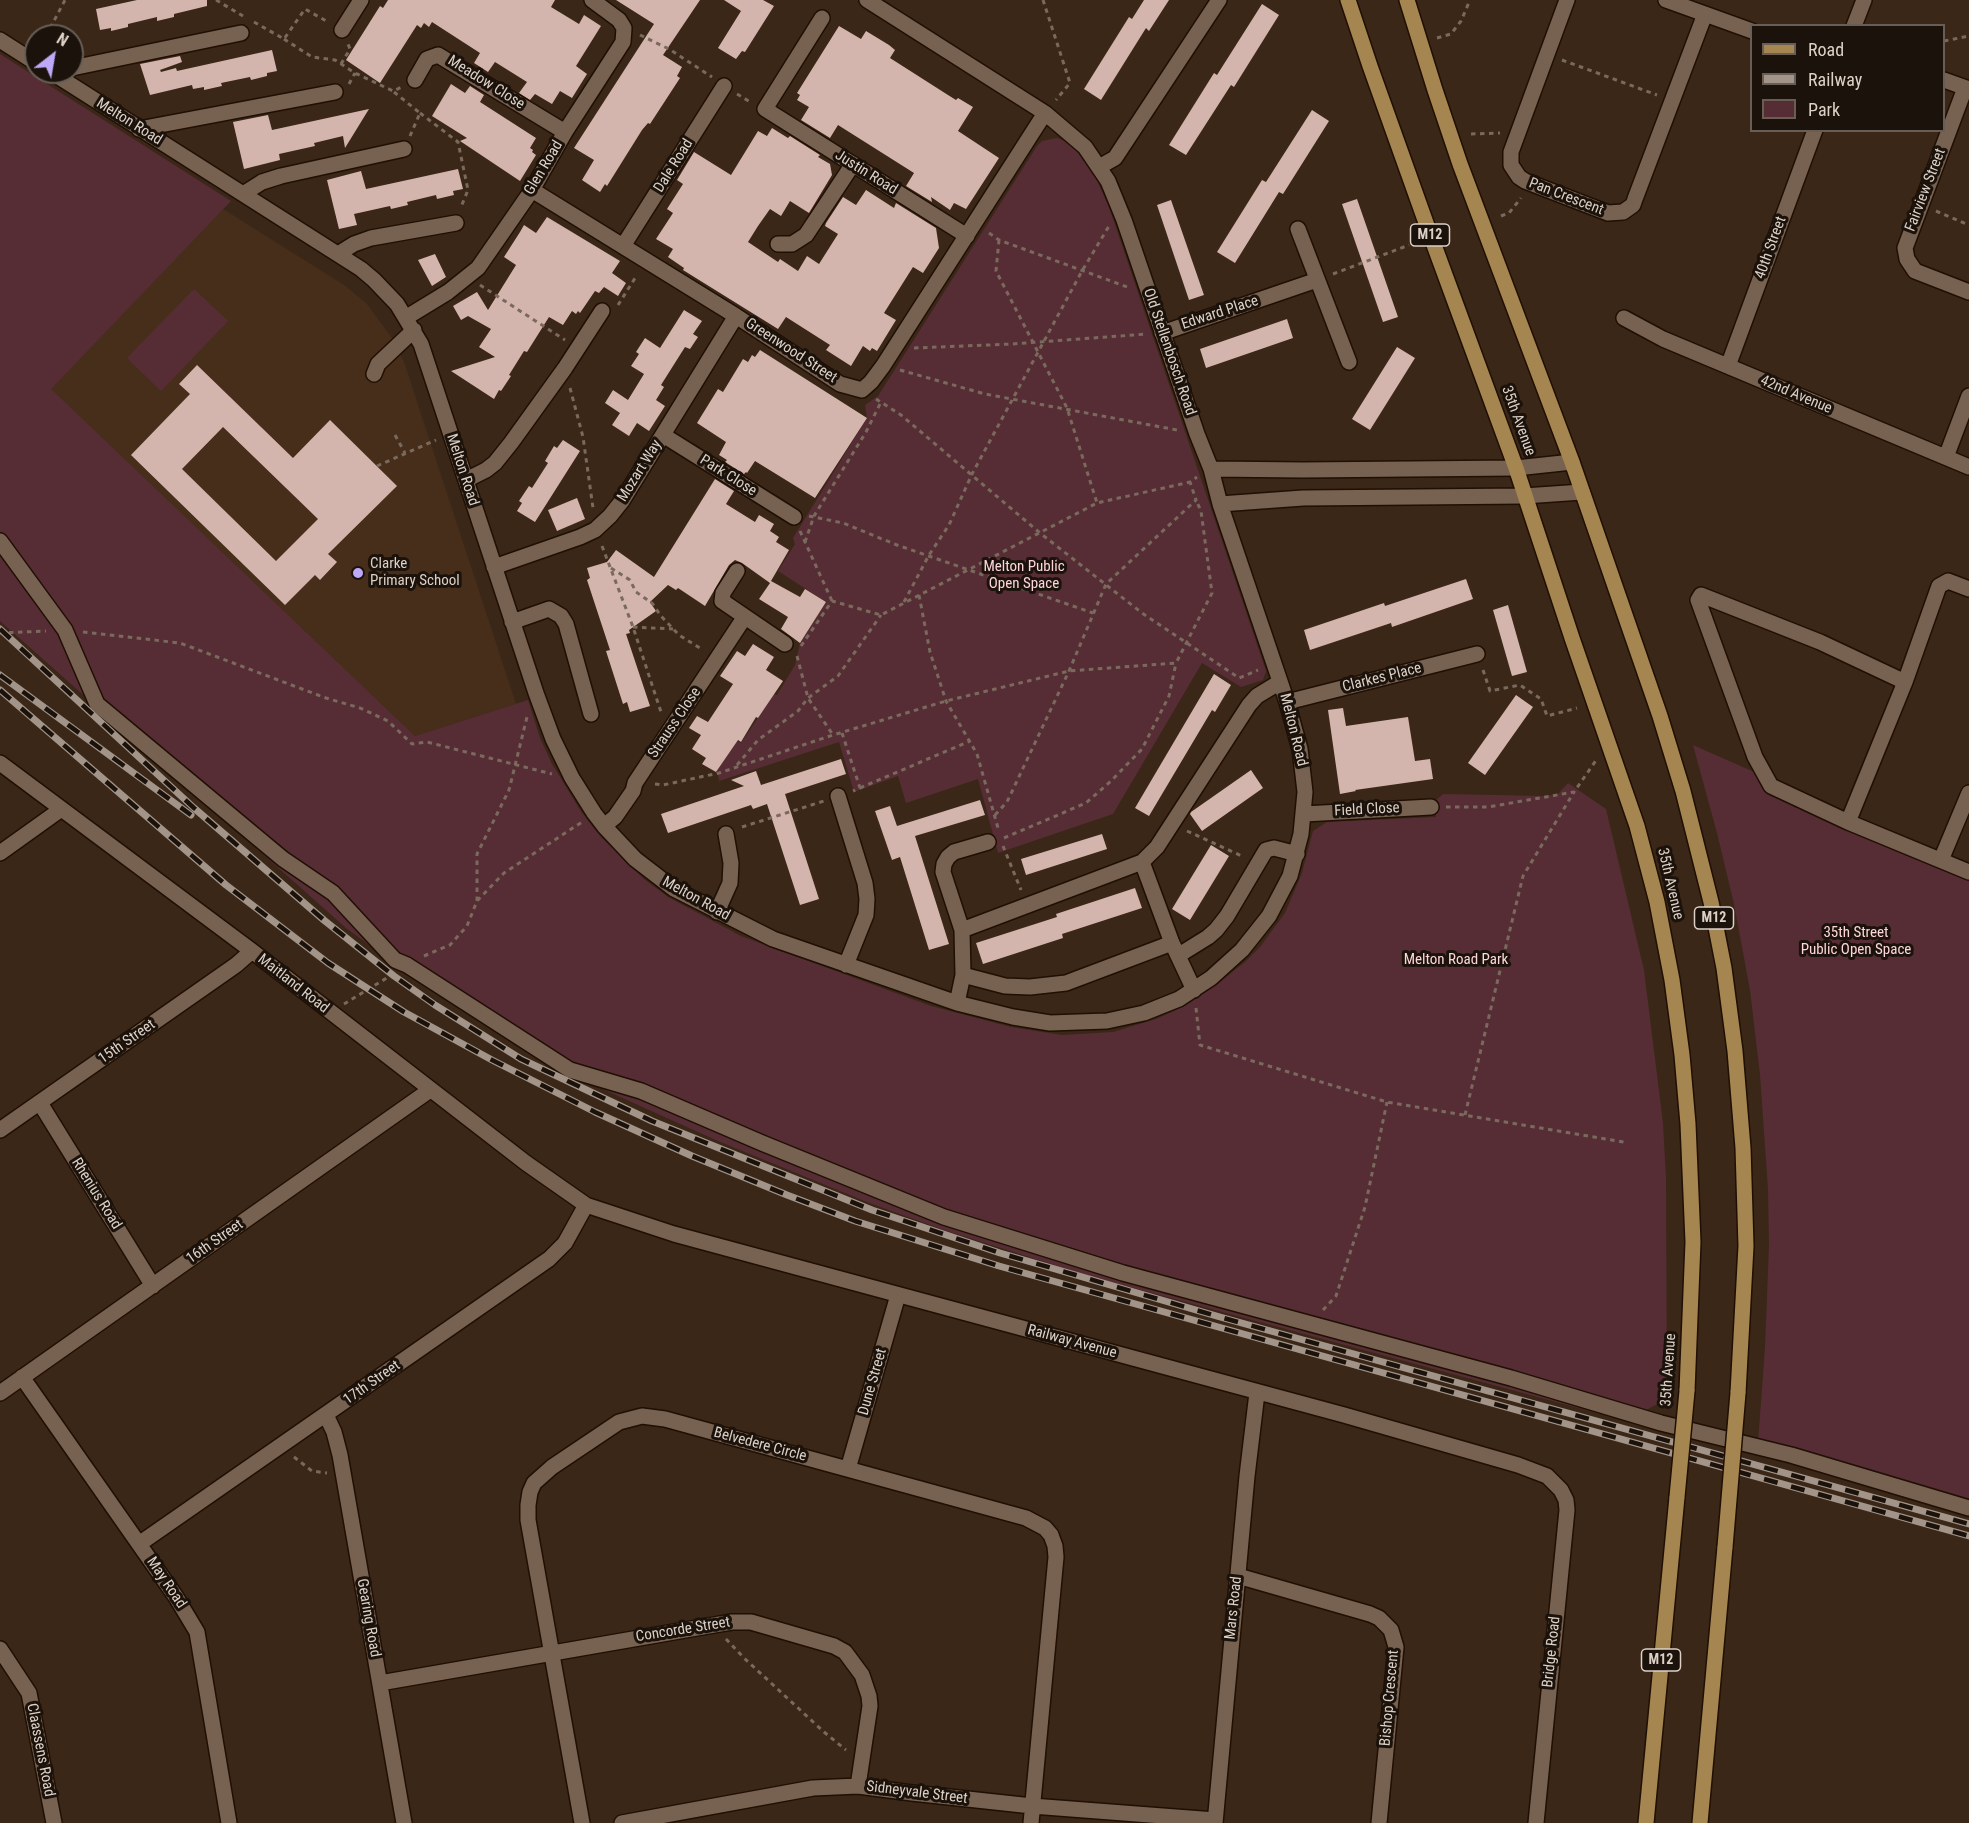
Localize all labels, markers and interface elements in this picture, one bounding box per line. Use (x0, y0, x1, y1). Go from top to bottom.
north arrow (24, 24, 84, 84)
legend (1750, 24, 1945, 132)
text: N (53, 29, 72, 51)
text: Road (1808, 39, 1844, 60)
street label: Meadow Close (444, 52, 528, 114)
text: Railway (1808, 69, 1862, 90)
street label: Melton Road (93, 95, 165, 149)
text: Park (1808, 99, 1840, 120)
street label: Dale Road (651, 136, 697, 196)
street label: Glen Road (521, 138, 567, 198)
street label: Fairview Street (1902, 146, 1950, 234)
street label: Justin Road (832, 147, 900, 199)
street label: Pan Crescent (1526, 175, 1606, 219)
street label: 40th Street (1751, 214, 1791, 282)
road number: M12 (1410, 224, 1450, 246)
street label: Old Stellenbosch Road (1139, 286, 1199, 418)
street label: Edward Place (1179, 292, 1261, 334)
street label: Greenwood Street (742, 315, 840, 387)
street label: 42nd Avenue (1757, 372, 1835, 418)
street label: 35th Avenue (1497, 384, 1539, 458)
street label: Melton Road (442, 432, 482, 508)
street label: Mozart Way (614, 437, 666, 505)
street label: Park Close (696, 452, 760, 500)
place label: Clarke Primary School (370, 555, 460, 590)
park label: Melton Public Open Space (983, 558, 1065, 593)
marker: Clarke Primary School (351, 566, 365, 580)
street label: Clarkes Place (1341, 660, 1423, 696)
street label: Strauss Close (645, 684, 705, 762)
street label: Melton Road (1275, 692, 1311, 768)
street label: Field Close (1334, 799, 1400, 821)
street label: 35th Avenue (1653, 846, 1687, 922)
street label: Melton Road (659, 873, 733, 925)
road number: M12 (1694, 907, 1734, 929)
park label: 35th Street Public Open Space (1801, 924, 1911, 959)
street label: Maitland Road (254, 951, 332, 1017)
park label: Melton Road Park (1404, 951, 1508, 969)
street label: 15th Street (95, 1016, 159, 1068)
street label: Rhenius Road (67, 1155, 125, 1233)
street label: 16th Street (183, 1216, 247, 1268)
street label: Railway Avenue (1025, 1321, 1119, 1363)
street label: 35th Avenue (1657, 1333, 1681, 1407)
street label: Dune Street (855, 1346, 891, 1418)
street label: 17th Street (340, 1357, 404, 1409)
street label: Belvedere Circle (712, 1424, 808, 1466)
street label: May Road (142, 1554, 190, 1612)
street label: Mars Road (1222, 1575, 1246, 1641)
street label: Gearing Road (352, 1577, 384, 1659)
street label: Concorde Street (635, 1614, 731, 1646)
street label: Bridge Road (1539, 1615, 1565, 1689)
street label: Bishop Crescent (1377, 1649, 1403, 1747)
road number: M12 (1642, 1649, 1680, 1671)
street label: Claassens Road (22, 1702, 58, 1798)
street label: Sidneyvale Street (865, 1778, 969, 1808)

